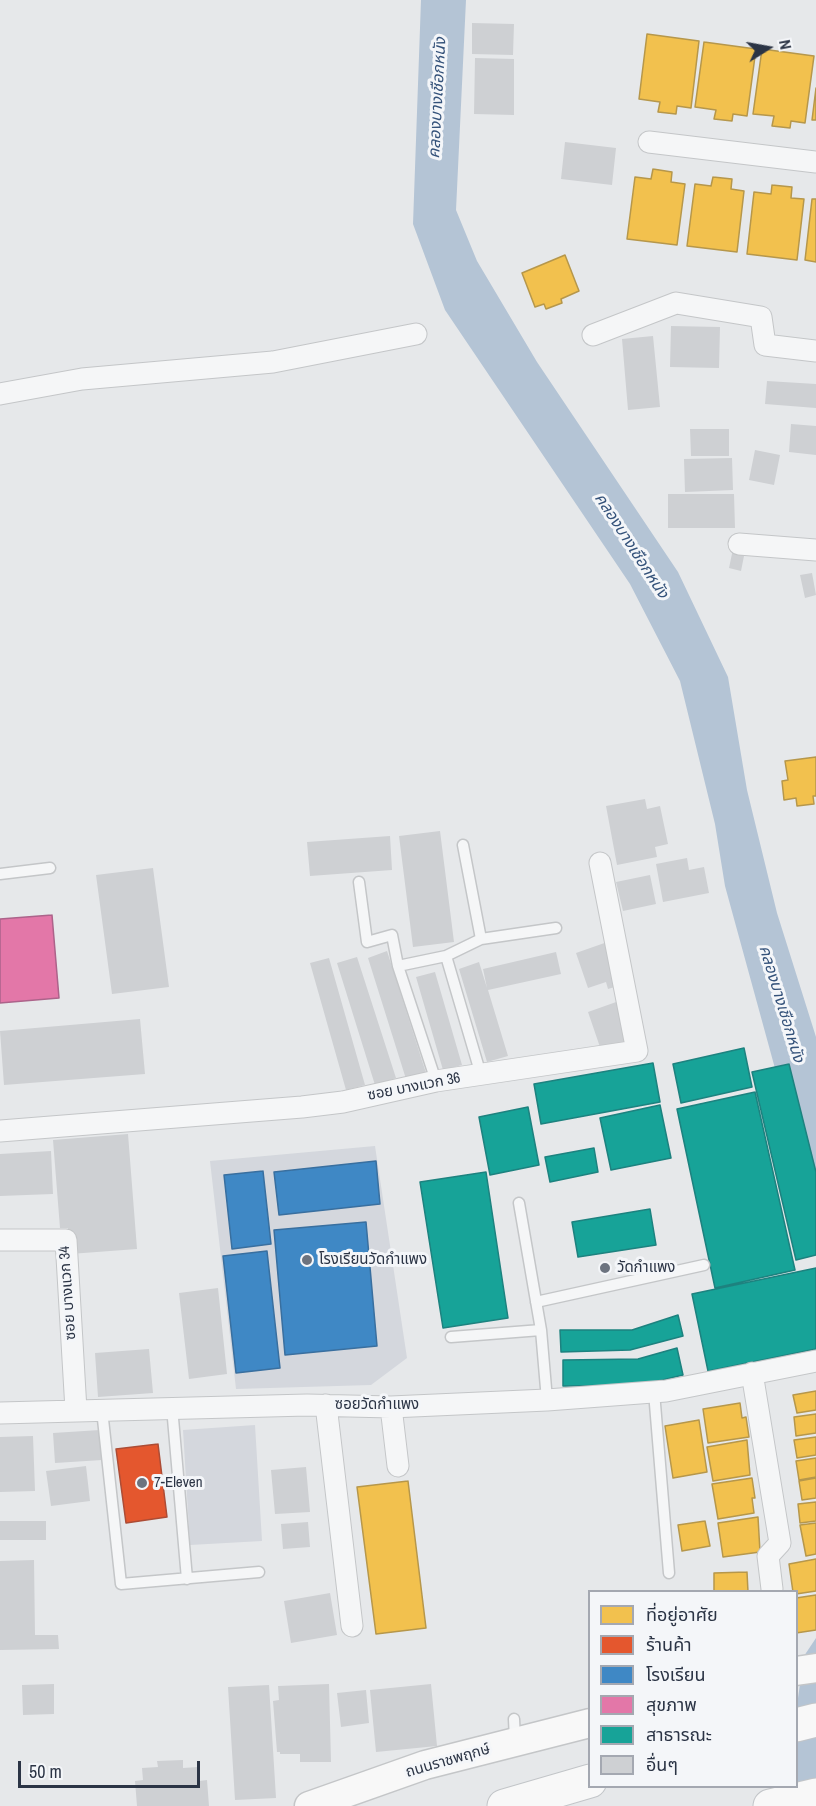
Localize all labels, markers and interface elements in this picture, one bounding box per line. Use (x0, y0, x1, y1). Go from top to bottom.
north arrow (738, 18, 798, 78)
water label: คลองบางเชือกหนัง (425, 37, 451, 159)
text: N (774, 38, 797, 51)
water label: คลองบางเชือกหนัง (590, 490, 672, 602)
water label: คลองบางเชือกหนัง (754, 943, 808, 1065)
street label: ซอย บางแวก 36 (366, 1069, 462, 1105)
street label: ซอย บางแวก 34 (56, 1245, 80, 1341)
place label: โรงเรียนวัดกำแพง (319, 1251, 427, 1269)
marker: โรงเรียนวัดกำแพง (300, 1253, 314, 1267)
place label: วัดกำแพง (617, 1259, 675, 1277)
marker: วัดกำแพง (598, 1261, 612, 1275)
street label: ซอยวัดกำแพง (335, 1396, 419, 1414)
place label: 7-Eleven (154, 1474, 203, 1492)
marker: 7-Eleven (135, 1476, 149, 1490)
legend (588, 1590, 798, 1788)
text: ที่อยู่อาศัย (646, 1602, 718, 1627)
text: ร้านค้า (646, 1632, 692, 1657)
text: โรงเรียน (646, 1662, 705, 1687)
text: สุขภาพ (646, 1692, 697, 1717)
text: สาธารณะ (646, 1722, 712, 1747)
street label: ถนนราชพฤกษ์ (404, 1740, 492, 1782)
scale bar (21, 1749, 202, 1787)
text: อื่นๆ (646, 1752, 678, 1777)
text: 50 m (29, 1759, 62, 1784)

